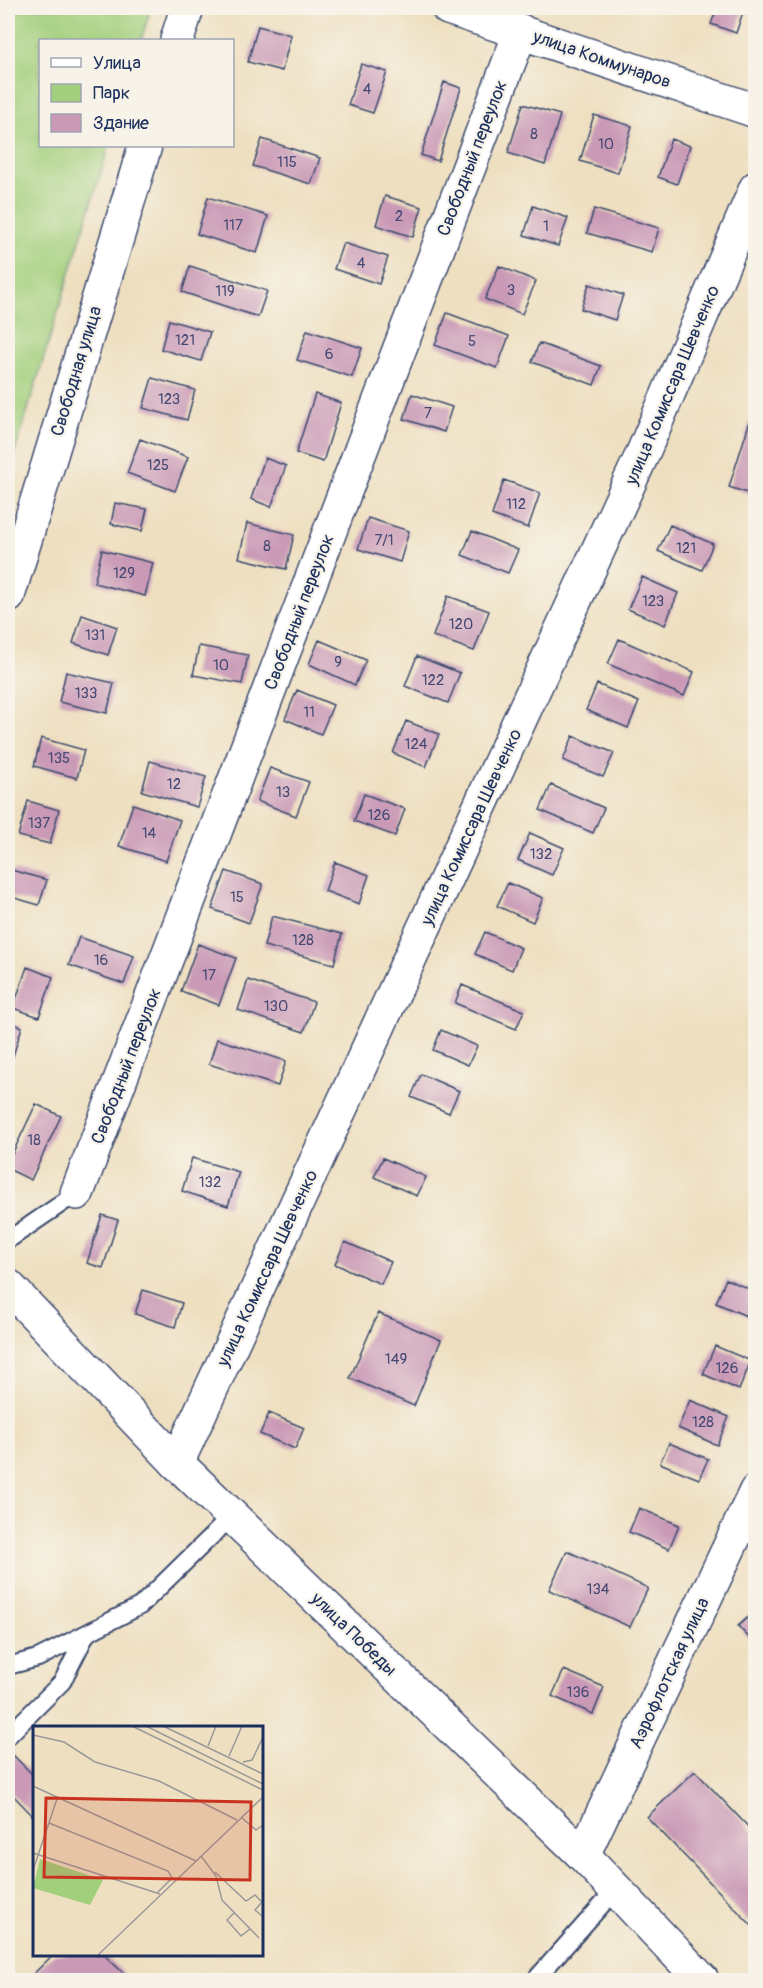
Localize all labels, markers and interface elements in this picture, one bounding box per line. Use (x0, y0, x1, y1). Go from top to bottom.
street label: улица Коммунаров (529, 25, 674, 94)
legend (39, 39, 234, 147)
text: Улица (93, 52, 141, 75)
street label: Свободный переулок (432, 77, 513, 239)
house number: 4 (363, 80, 372, 99)
text: Парк (93, 82, 130, 105)
text: Здание (93, 112, 149, 135)
house number: 8 (530, 125, 538, 144)
house number: 10 (598, 135, 614, 154)
house number: 115 (277, 153, 297, 172)
house number: 2 (395, 207, 403, 226)
house number: 117 (223, 216, 243, 235)
house number: 1 (543, 217, 549, 236)
house number: 4 (357, 254, 366, 273)
house number: 3 (507, 281, 515, 300)
house number: 119 (215, 282, 235, 301)
street label: улица Комиссара Шевченко (620, 282, 725, 489)
street label: Свободная улица (46, 303, 107, 439)
house number: 121 (175, 331, 195, 350)
house number: 5 (468, 332, 476, 351)
house number: 6 (325, 345, 333, 364)
house number: 123 (158, 390, 180, 409)
house number: 7 (424, 404, 432, 423)
house number: 125 (147, 456, 169, 475)
house number: 112 (506, 495, 526, 514)
street label: Свободный переулок (259, 531, 340, 693)
house number: 7/1 (374, 531, 394, 550)
house number: 8 (263, 537, 271, 556)
house number: 121 (676, 539, 696, 558)
house number: 129 (113, 564, 135, 583)
house number: 123 (642, 592, 664, 611)
house number: 120 (449, 615, 473, 634)
house number: 131 (85, 626, 105, 645)
house number: 9 (334, 653, 342, 672)
house number: 10 (213, 656, 229, 675)
house number: 122 (422, 671, 444, 690)
house number: 133 (75, 684, 97, 703)
house number: 11 (303, 703, 315, 722)
street label: улица Комиссара Шевченко (415, 725, 527, 930)
house number: 124 (405, 735, 428, 754)
house number: 135 (48, 749, 70, 768)
house number: 12 (167, 775, 181, 794)
house number: 13 (276, 783, 290, 802)
house number: 126 (368, 806, 390, 825)
house number: 137 (28, 814, 50, 833)
house number: 14 (142, 824, 157, 843)
house number: 132 (530, 845, 552, 864)
house number: 15 (230, 888, 244, 907)
house number: 128 (292, 931, 314, 950)
house number: 16 (94, 951, 108, 970)
house number: 17 (202, 966, 216, 985)
street label: Свободный переулок (86, 985, 167, 1147)
house number: 130 (264, 997, 288, 1016)
house number: 18 (27, 1131, 41, 1150)
street label: улица Комиссара Шевченко (211, 1166, 323, 1371)
house number: 132 (199, 1173, 221, 1192)
house number: 149 (385, 1350, 407, 1369)
house number: 126 (716, 1359, 738, 1378)
house number: 128 (692, 1413, 714, 1432)
house number: 134 (587, 1580, 610, 1599)
street label: улица Победы (305, 1587, 401, 1681)
street label: Аэрофлотская улица (624, 1594, 715, 1753)
house number: 136 (567, 1683, 589, 1702)
inset map (33, 1726, 262, 1955)

